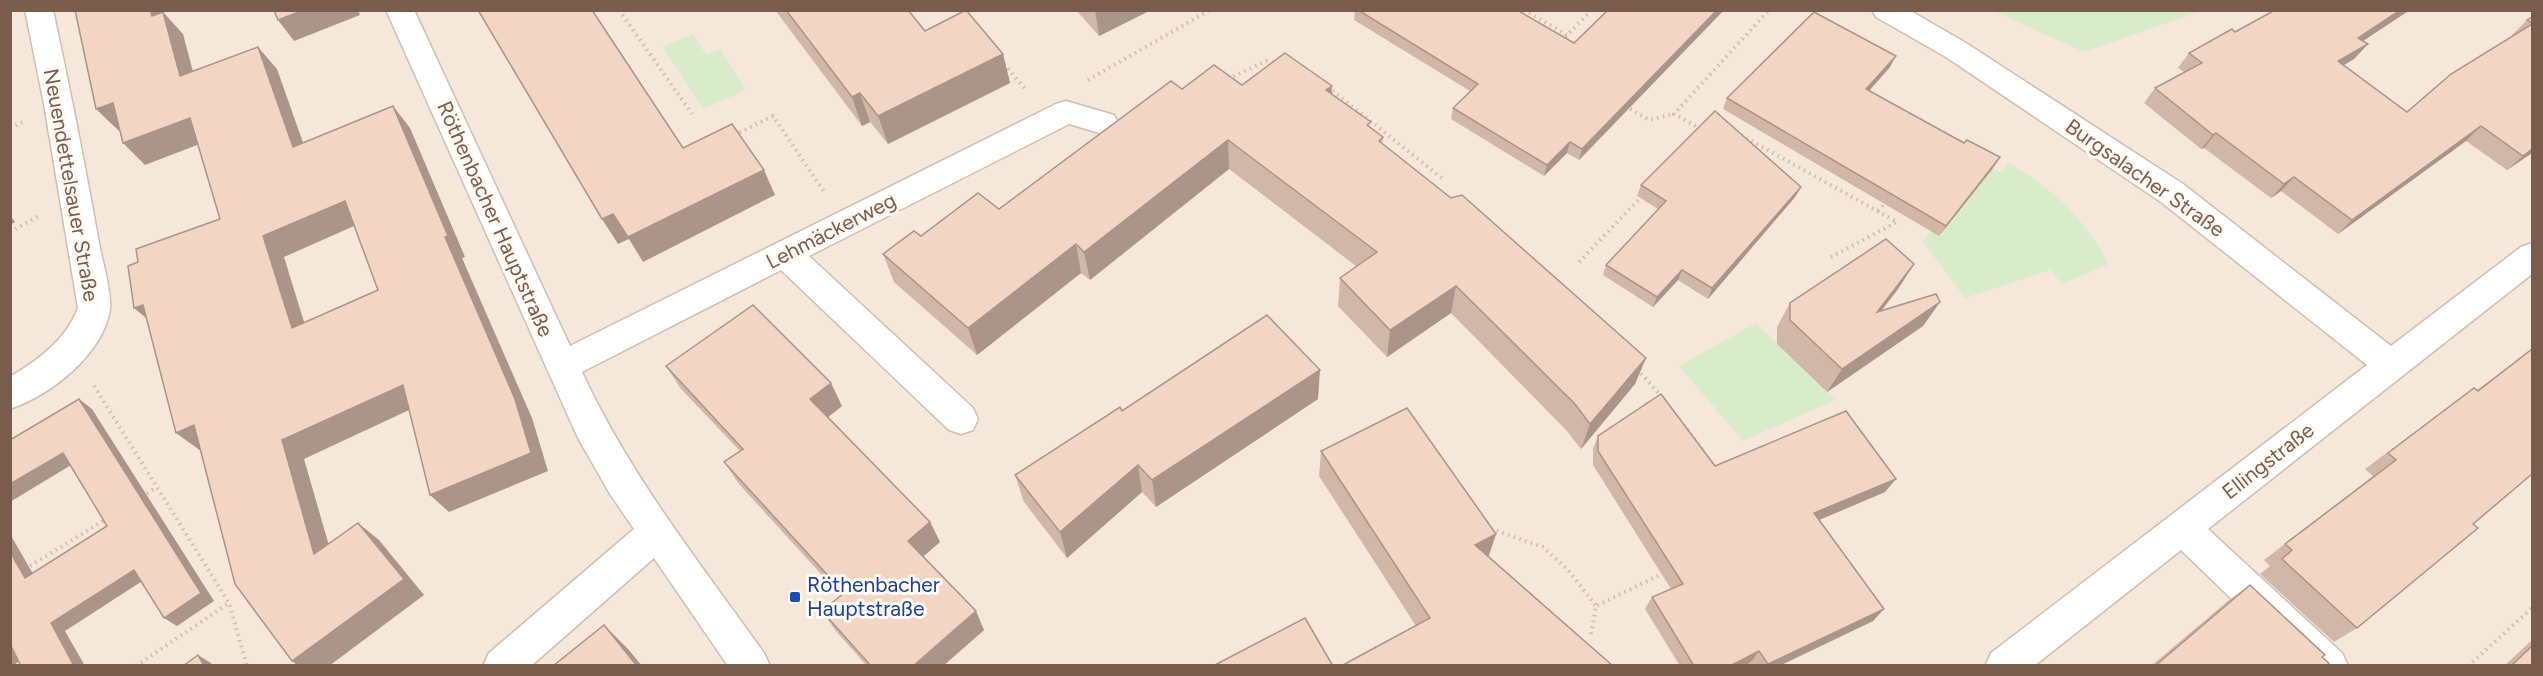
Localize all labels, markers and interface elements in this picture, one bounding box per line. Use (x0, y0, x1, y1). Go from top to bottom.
street label: Neuendettelsauer Straße (39, 66, 104, 303)
street label: Röthenbacher Hauptstraße (432, 97, 559, 341)
street label: Burgsalacher Straße (2061, 113, 2230, 242)
street label: Lehmäckerweg (762, 187, 900, 274)
street label: Ellingstraße (2217, 417, 2319, 504)
place label: Röthenbacher Hauptstraße (807, 572, 940, 621)
marker: Röthenbacher Hauptstraße (788, 590, 802, 604)

